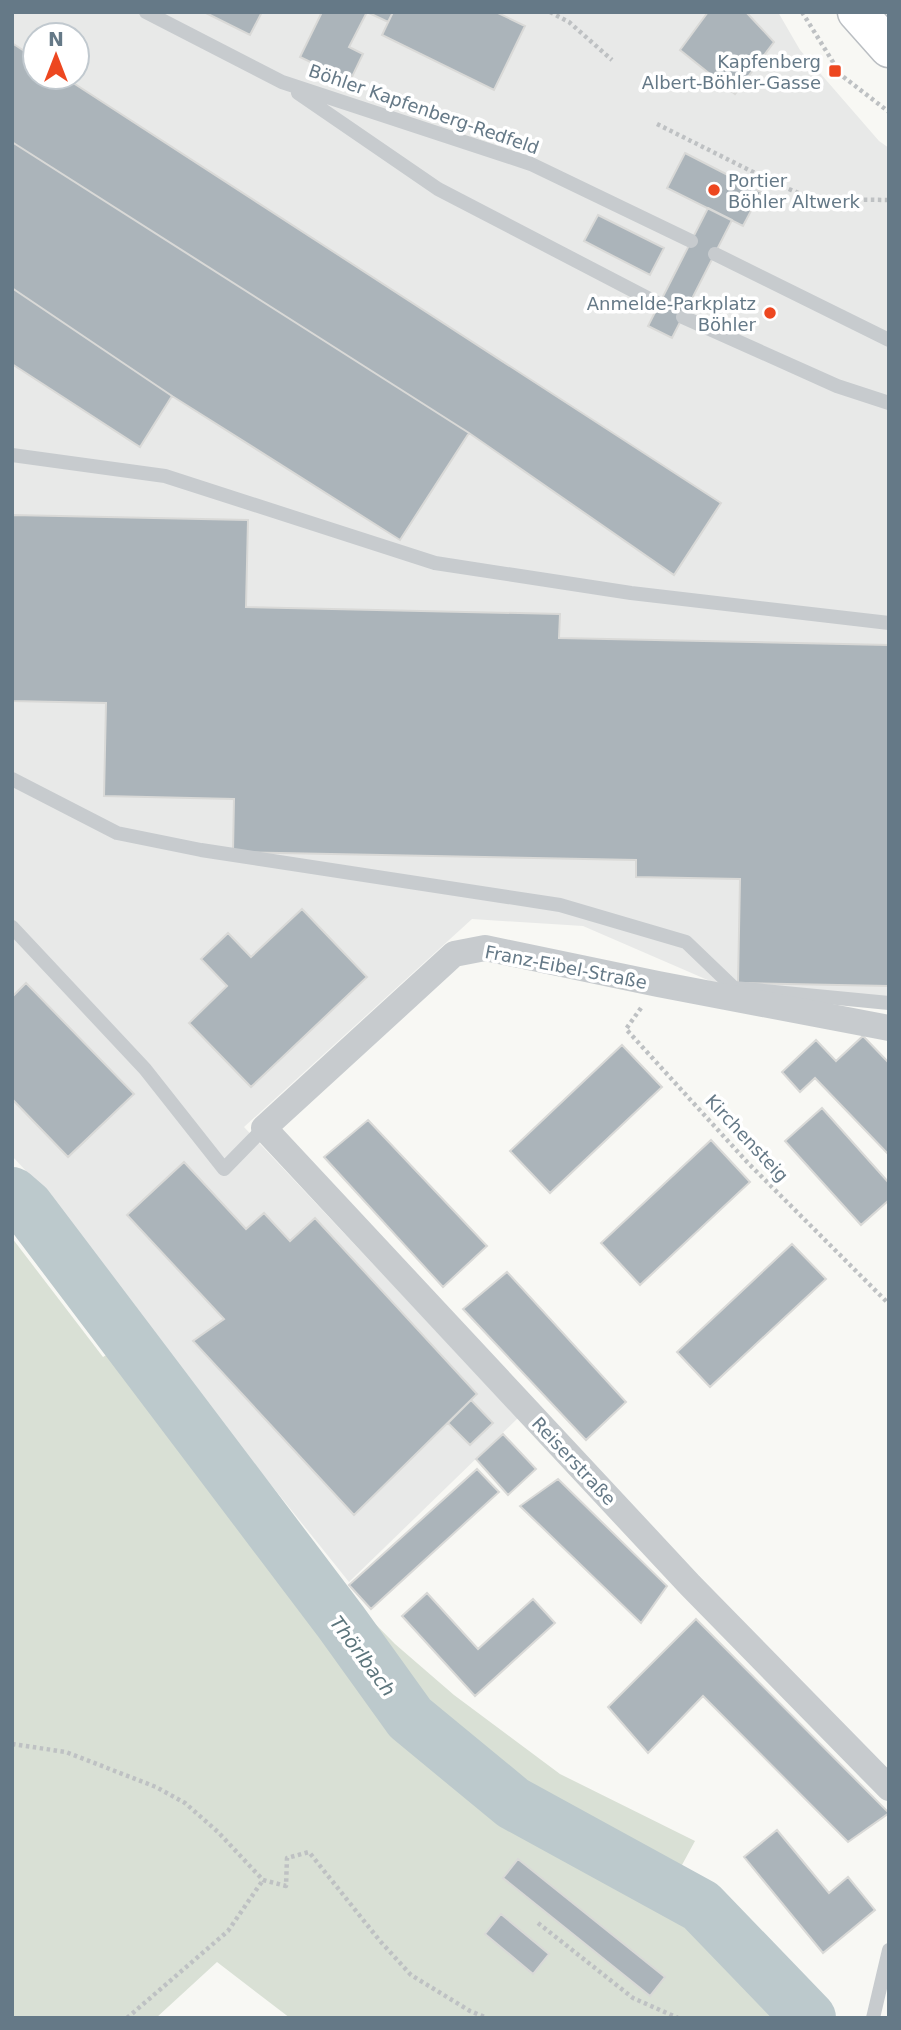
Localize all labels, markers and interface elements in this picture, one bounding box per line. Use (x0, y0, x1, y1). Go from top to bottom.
north arrow (21, 21, 91, 91)
text: N (48, 28, 64, 50)
place label: Kapfenberg Albert-Böhler-Gasse (642, 51, 821, 93)
street label: Böhler Kapfenberg-Redfeld (306, 60, 542, 158)
marker: Kapfenberg Albert-Böhler-Gasse (827, 63, 843, 79)
place label: Portier Böhler Altwerk (728, 170, 861, 212)
marker: Portier Böhler Altwerk (706, 182, 722, 198)
place label: Anmelde-Parkplatz Böhler (587, 293, 757, 335)
marker: Anmelde-Parkplatz Böhler (762, 305, 778, 321)
street label: Franz-Eibel-Straße (483, 941, 649, 993)
street label: Kirchensteig (701, 1090, 793, 1186)
street label: Reiserstraße (528, 1413, 620, 1509)
water label: Thörlbach (326, 1612, 400, 1700)

